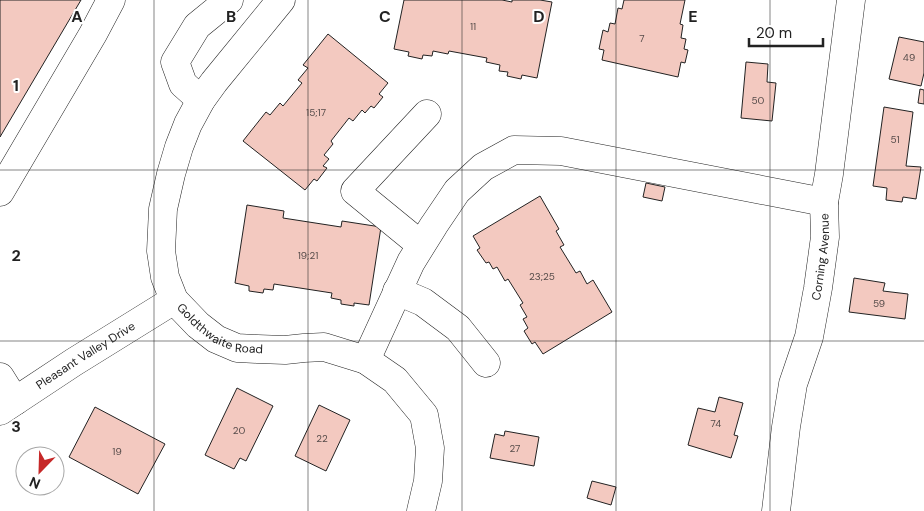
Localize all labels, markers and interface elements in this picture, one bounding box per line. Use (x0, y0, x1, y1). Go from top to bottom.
text: A (71, 6, 83, 27)
text: B (226, 6, 236, 27)
text: C (379, 6, 391, 27)
text: D (533, 6, 545, 27)
text: E (688, 6, 698, 27)
scale bar (749, 15, 823, 47)
house number: 11 (470, 20, 476, 33)
text: 20 m (756, 23, 792, 43)
house number: 7 (639, 32, 645, 45)
house number: 49 (903, 51, 915, 64)
text: 1 (13, 75, 19, 96)
house number: 50 (752, 94, 765, 107)
house number: 15;17 (306, 106, 326, 119)
house number: 51 (890, 133, 900, 146)
street label: Corning Avenue (808, 213, 833, 302)
text: 2 (11, 245, 21, 266)
house number: 19;21 (298, 249, 318, 262)
house number: 23;25 (529, 270, 555, 283)
house number: 59 (873, 297, 885, 310)
street label: Goldthwaite Road (173, 300, 263, 357)
street label: Pleasant Valley Drive (33, 318, 138, 393)
text: 3 (11, 416, 21, 437)
house number: 74 (711, 417, 721, 430)
house number: 20 (233, 424, 245, 437)
house number: 22 (316, 432, 328, 445)
house number: 27 (510, 442, 520, 455)
house number: 19 (112, 445, 122, 458)
north arrow (15, 446, 65, 496)
text: N (27, 473, 43, 493)

